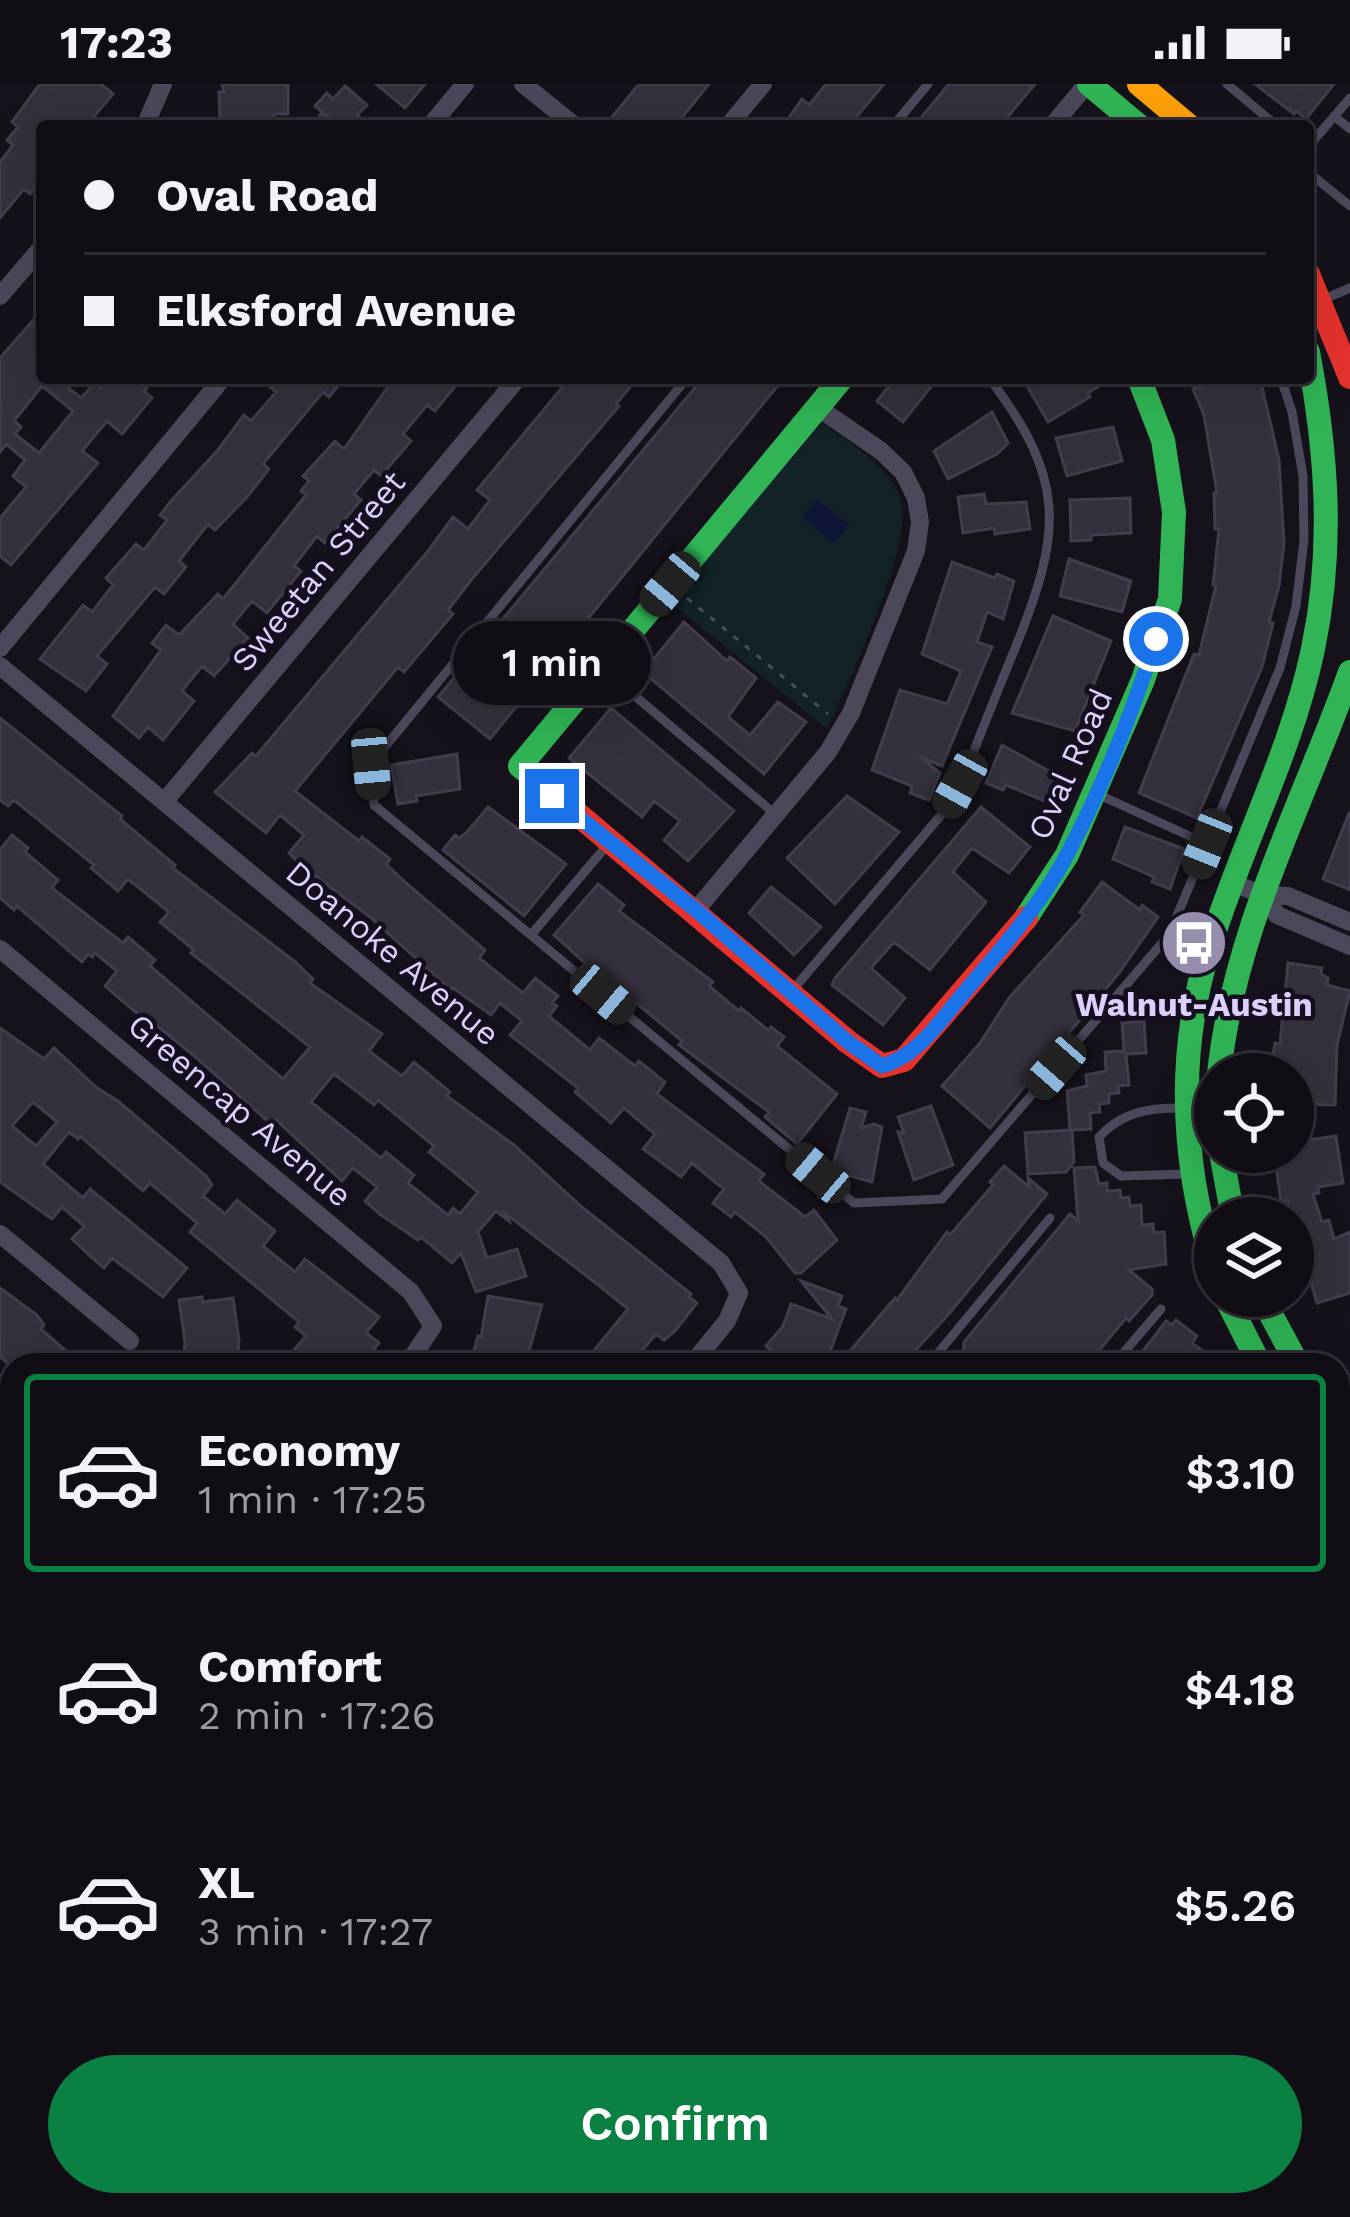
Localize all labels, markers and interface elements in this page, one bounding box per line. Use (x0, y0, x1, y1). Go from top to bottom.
text: 17:23 (60, 16, 173, 69)
text: Oval Road (156, 169, 379, 222)
text: Elksford Avenue (156, 284, 516, 337)
street label: Sweetan Street (223, 463, 413, 679)
car (633, 545, 707, 623)
route start (1129, 612, 1183, 666)
callout: 1 min (453, 622, 651, 706)
text: 1 min (502, 640, 602, 685)
street label: Oval Road (1019, 683, 1121, 845)
car (350, 727, 392, 801)
car (927, 744, 993, 824)
route end (525, 769, 579, 823)
car (1177, 804, 1237, 884)
street label: Doanoke Avenue (278, 852, 508, 1054)
bus stop icon: Walnut-Austin (1159, 908, 1229, 978)
car (564, 957, 642, 1031)
place label: Walnut-Austin (1075, 985, 1313, 1024)
street label: Greencap Avenue (120, 1005, 360, 1215)
car (1019, 1028, 1093, 1106)
map controls (1194, 1053, 1314, 1317)
button: locate (1194, 1053, 1314, 1173)
car (779, 1136, 857, 1210)
button: layers (1194, 1197, 1314, 1317)
icon: car (54, 1419, 162, 1527)
text: Economy (198, 1424, 400, 1477)
text: $3.10 (1186, 1447, 1296, 1500)
text: 1 min · 17:25 (198, 1477, 427, 1522)
icon: car (54, 1635, 162, 1743)
text: Comfort (198, 1640, 382, 1693)
text: $4.18 (1185, 1663, 1296, 1716)
text: 2 min · 17:26 (198, 1693, 435, 1738)
icon: car (54, 1851, 162, 1959)
text: XL (198, 1856, 255, 1909)
text: $5.26 (1174, 1879, 1296, 1932)
text: 3 min · 17:27 (198, 1909, 433, 1954)
button: Confirm (48, 2055, 1302, 2193)

